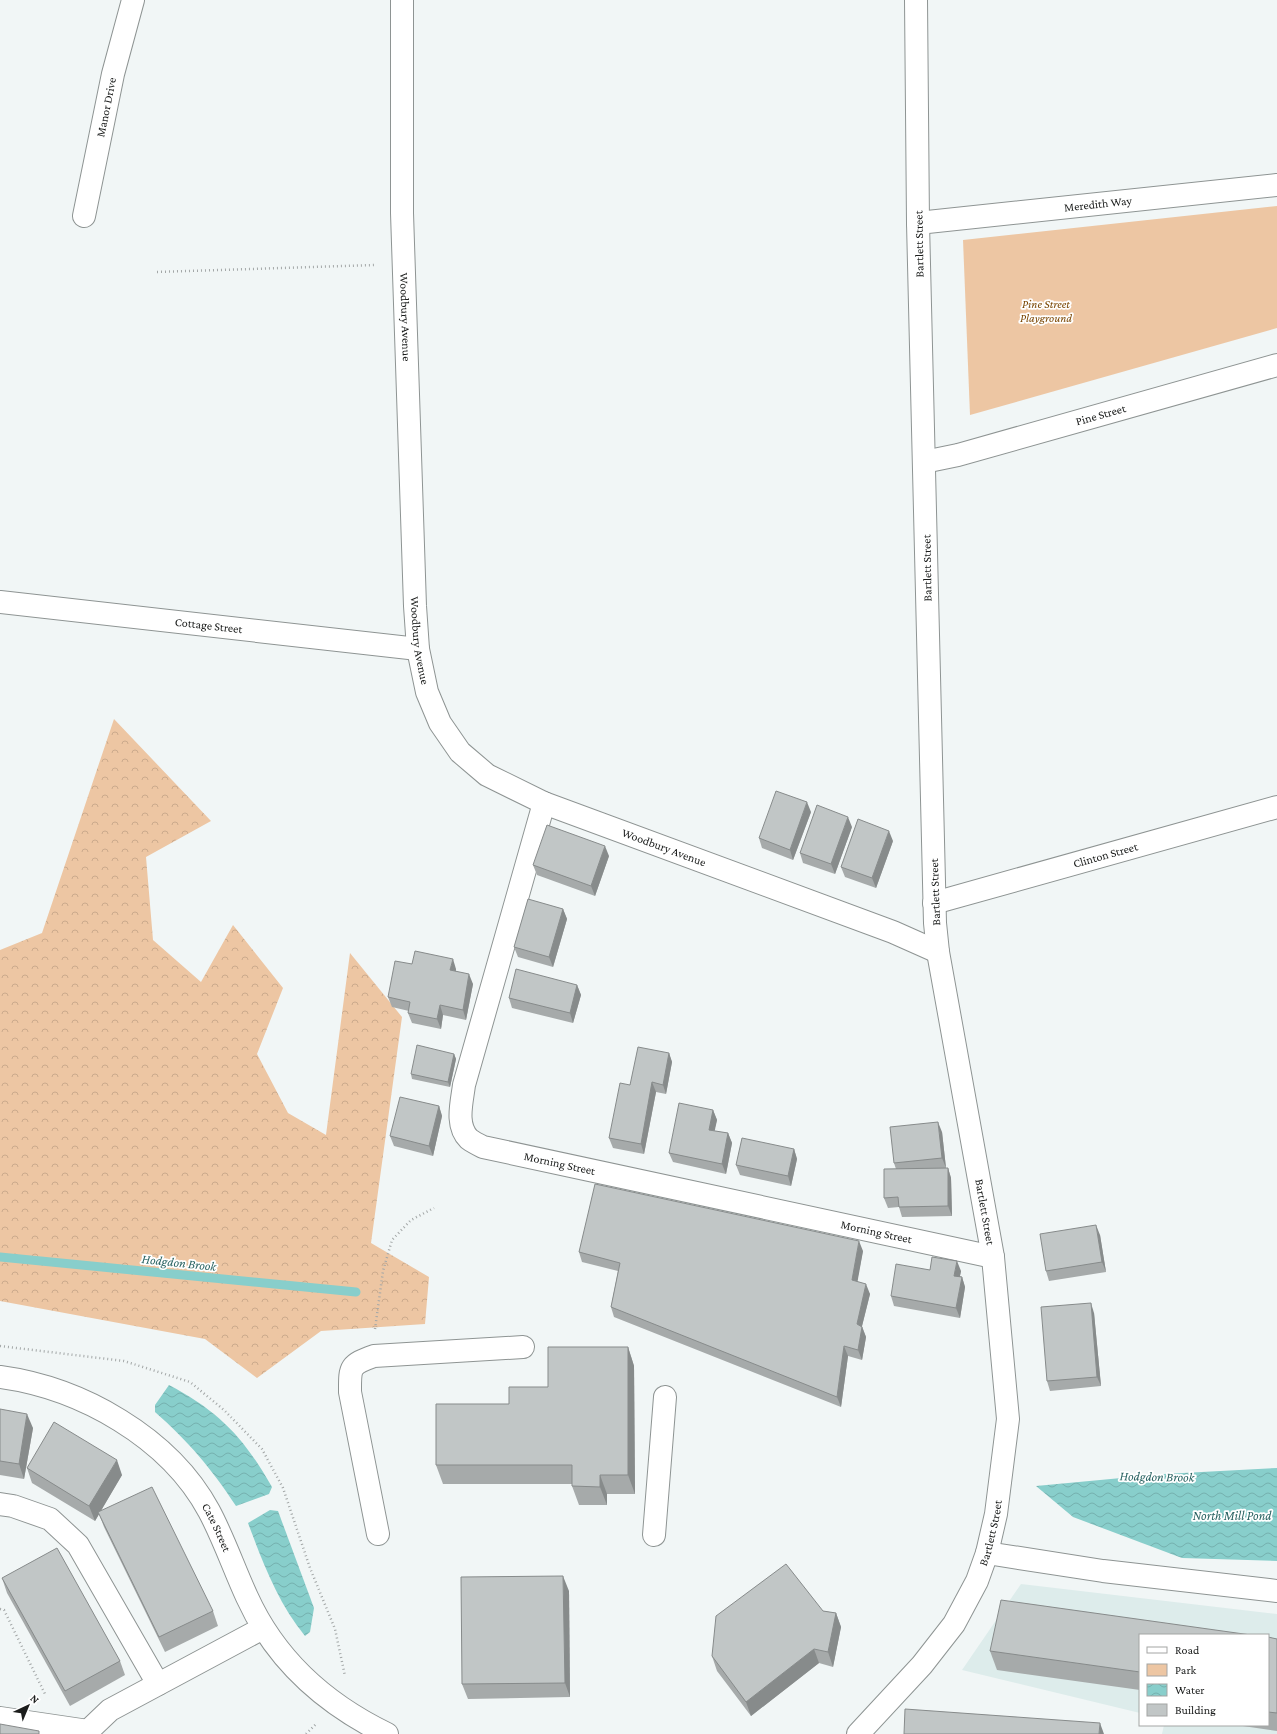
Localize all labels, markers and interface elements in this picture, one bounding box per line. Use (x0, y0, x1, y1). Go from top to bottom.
street label: Manor Drive (93, 76, 119, 138)
street label: Meredith Way (1063, 193, 1133, 214)
street label: Bartlett Street (911, 209, 927, 278)
street label: Woodbury Avenue (397, 272, 414, 362)
park label: Pine Street Playground (1020, 297, 1072, 325)
street label: Pine Street (1074, 401, 1128, 428)
street label: Bartlett Street (919, 533, 935, 602)
street label: Woodbury Avenue (408, 596, 432, 686)
street label: Cottage Street (174, 615, 244, 636)
street label: Woodbury Avenue (620, 825, 708, 869)
street label: Clinton Street (1071, 839, 1140, 871)
street label: Bartlett Street (927, 857, 943, 926)
street label: Morning Street (523, 1149, 598, 1178)
street label: Bartlett Street (972, 1178, 998, 1247)
street label: Morning Street (839, 1217, 914, 1247)
water label: Hodgdon Brook (141, 1251, 218, 1274)
water label: Hodgdon Brook (1119, 1468, 1196, 1485)
street label: Bartlett Street (976, 1498, 1005, 1568)
street label: Cate Street (199, 1501, 234, 1555)
water label: North Mill Pond (1193, 1508, 1272, 1523)
legend (1139, 1634, 1269, 1726)
text: Road (1175, 1643, 1200, 1657)
text: Park (1175, 1663, 1197, 1677)
text: Water (1175, 1683, 1205, 1697)
north arrow (8, 1686, 48, 1726)
text: N (28, 1692, 42, 1706)
text: Building (1175, 1703, 1216, 1717)

